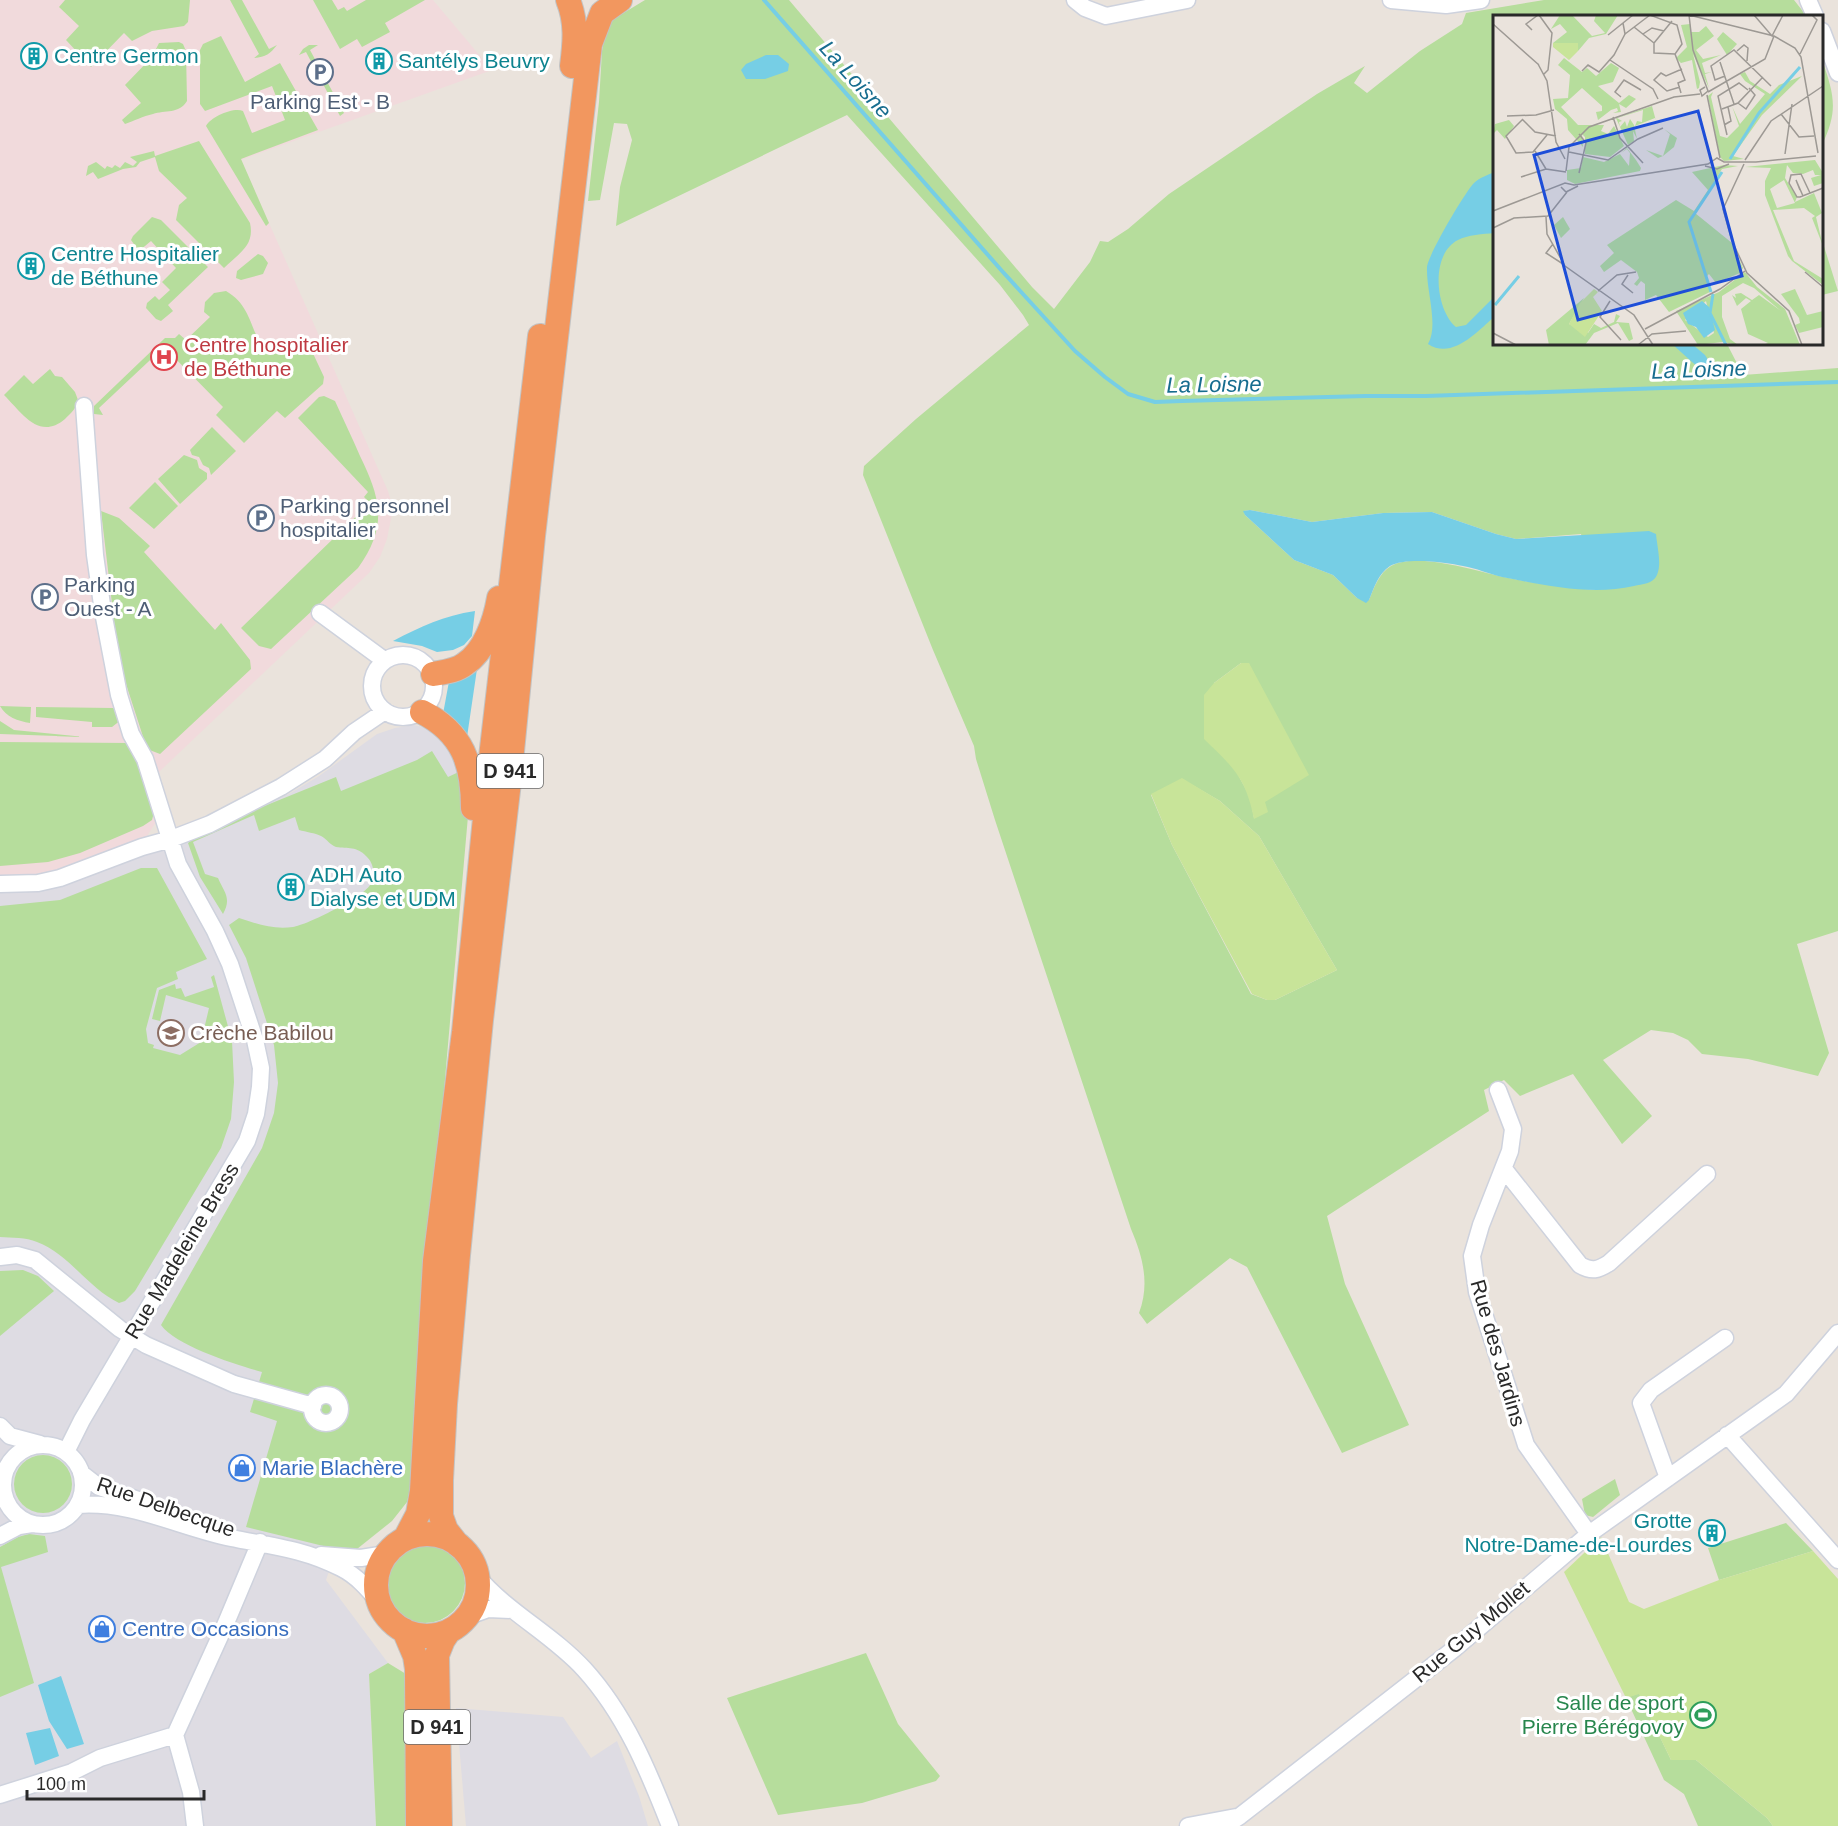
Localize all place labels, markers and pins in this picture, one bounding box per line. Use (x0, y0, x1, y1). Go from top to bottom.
building icon: Centre Germon (19, 41, 49, 71)
place label: Centre Germon (54, 44, 199, 67)
building icon: Santélys Beuvry (364, 46, 394, 76)
place label: Santélys Beuvry (398, 49, 550, 72)
parking icon: Parking Est - B (305, 57, 335, 87)
place label: Parking Est - B (250, 90, 390, 113)
place label: Centre Hospitalier de Béthune (51, 242, 219, 289)
building icon: Centre Hospitalier de Béthune (16, 251, 46, 281)
place label: Centre hospitalier de Béthune (184, 333, 349, 380)
hospital icon: Centre hospitalier de Béthune (149, 342, 179, 372)
place label: Parking personnel hospitalier (280, 494, 449, 541)
parking icon: Parking personnel hospitalier (246, 503, 276, 533)
place label: Parking Ouest - A (64, 573, 152, 620)
parking icon: Parking Ouest - A (30, 582, 60, 612)
place label: ADH Auto Dialyse et UDM (310, 863, 456, 910)
building icon: ADH Auto Dialyse et UDM (276, 872, 306, 902)
school or university icon: Crèche Babilou (156, 1018, 186, 1048)
place label: Crèche Babilou (190, 1021, 334, 1044)
shop icon: Marie Blachère (227, 1453, 257, 1483)
place label: Marie Blachère (262, 1456, 403, 1479)
place label: Grotte Notre-Dame-de-Lourdes (1464, 1509, 1692, 1556)
building icon: Grotte Notre-Dame-de-Lourdes (1697, 1518, 1727, 1548)
shop icon: Centre Occasions (87, 1614, 117, 1644)
place label: Centre Occasions (122, 1617, 289, 1640)
place label: Salle de sport Pierre Bérégovoy (1522, 1691, 1684, 1738)
sports icon: Salle de sport Pierre Bérégovoy (1688, 1700, 1718, 1730)

